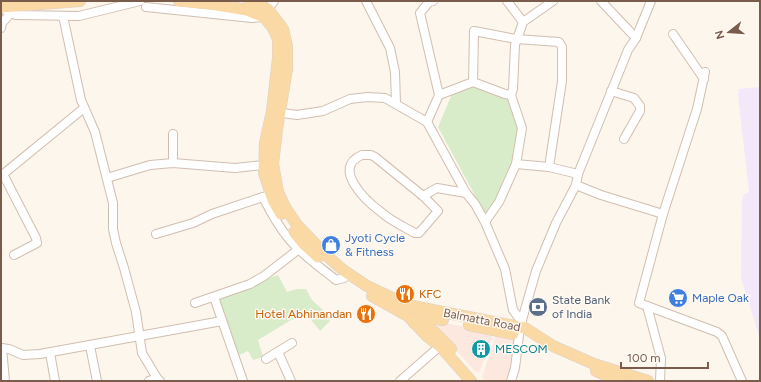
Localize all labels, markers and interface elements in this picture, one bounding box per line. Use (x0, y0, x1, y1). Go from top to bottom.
north arrow (709, 12, 749, 52)
text: N (712, 29, 727, 41)
place label: Jyoti Cycle & Fitness (345, 231, 406, 259)
shop icon: Jyoti Cycle & Fitness (320, 234, 342, 256)
restaurant icon: KFC (394, 283, 416, 305)
place label: KFC (419, 287, 442, 301)
supermarket icon: Maple Oak (667, 287, 689, 309)
place label: Maple Oak (692, 291, 749, 305)
place label: State Bank of India (552, 293, 610, 321)
bank icon: State Bank of India (527, 296, 549, 318)
restaurant icon: Hotel Abhinandan (355, 303, 377, 325)
street label: Balmatta Road (442, 306, 522, 334)
place label: Hotel Abhinandan (255, 307, 352, 321)
building icon: MESCOM (470, 338, 492, 360)
place label: MESCOM (495, 342, 548, 356)
scale bar (621, 344, 708, 370)
text: 100 m (627, 351, 661, 365)

